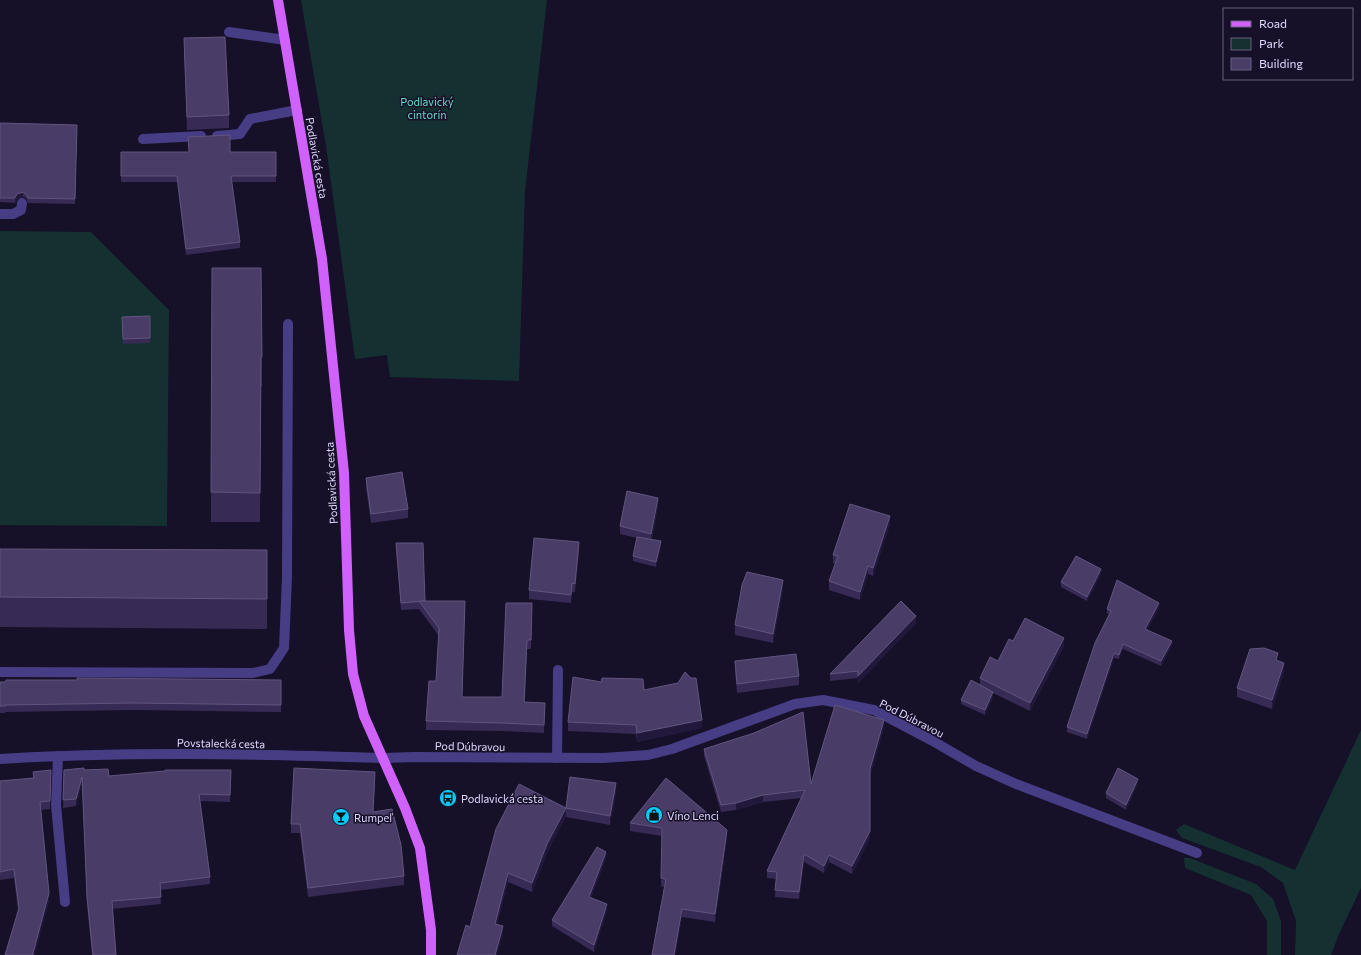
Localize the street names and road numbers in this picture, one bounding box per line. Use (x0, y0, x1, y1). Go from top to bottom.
street label: Podlavická cesta (303, 116, 331, 200)
street label: Podlavická cesta (322, 442, 340, 524)
street label: Pod Dúbravou (878, 696, 946, 740)
street label: Povstalecká cesta (177, 736, 265, 750)
street label: Pod Dúbravou (435, 739, 505, 753)

